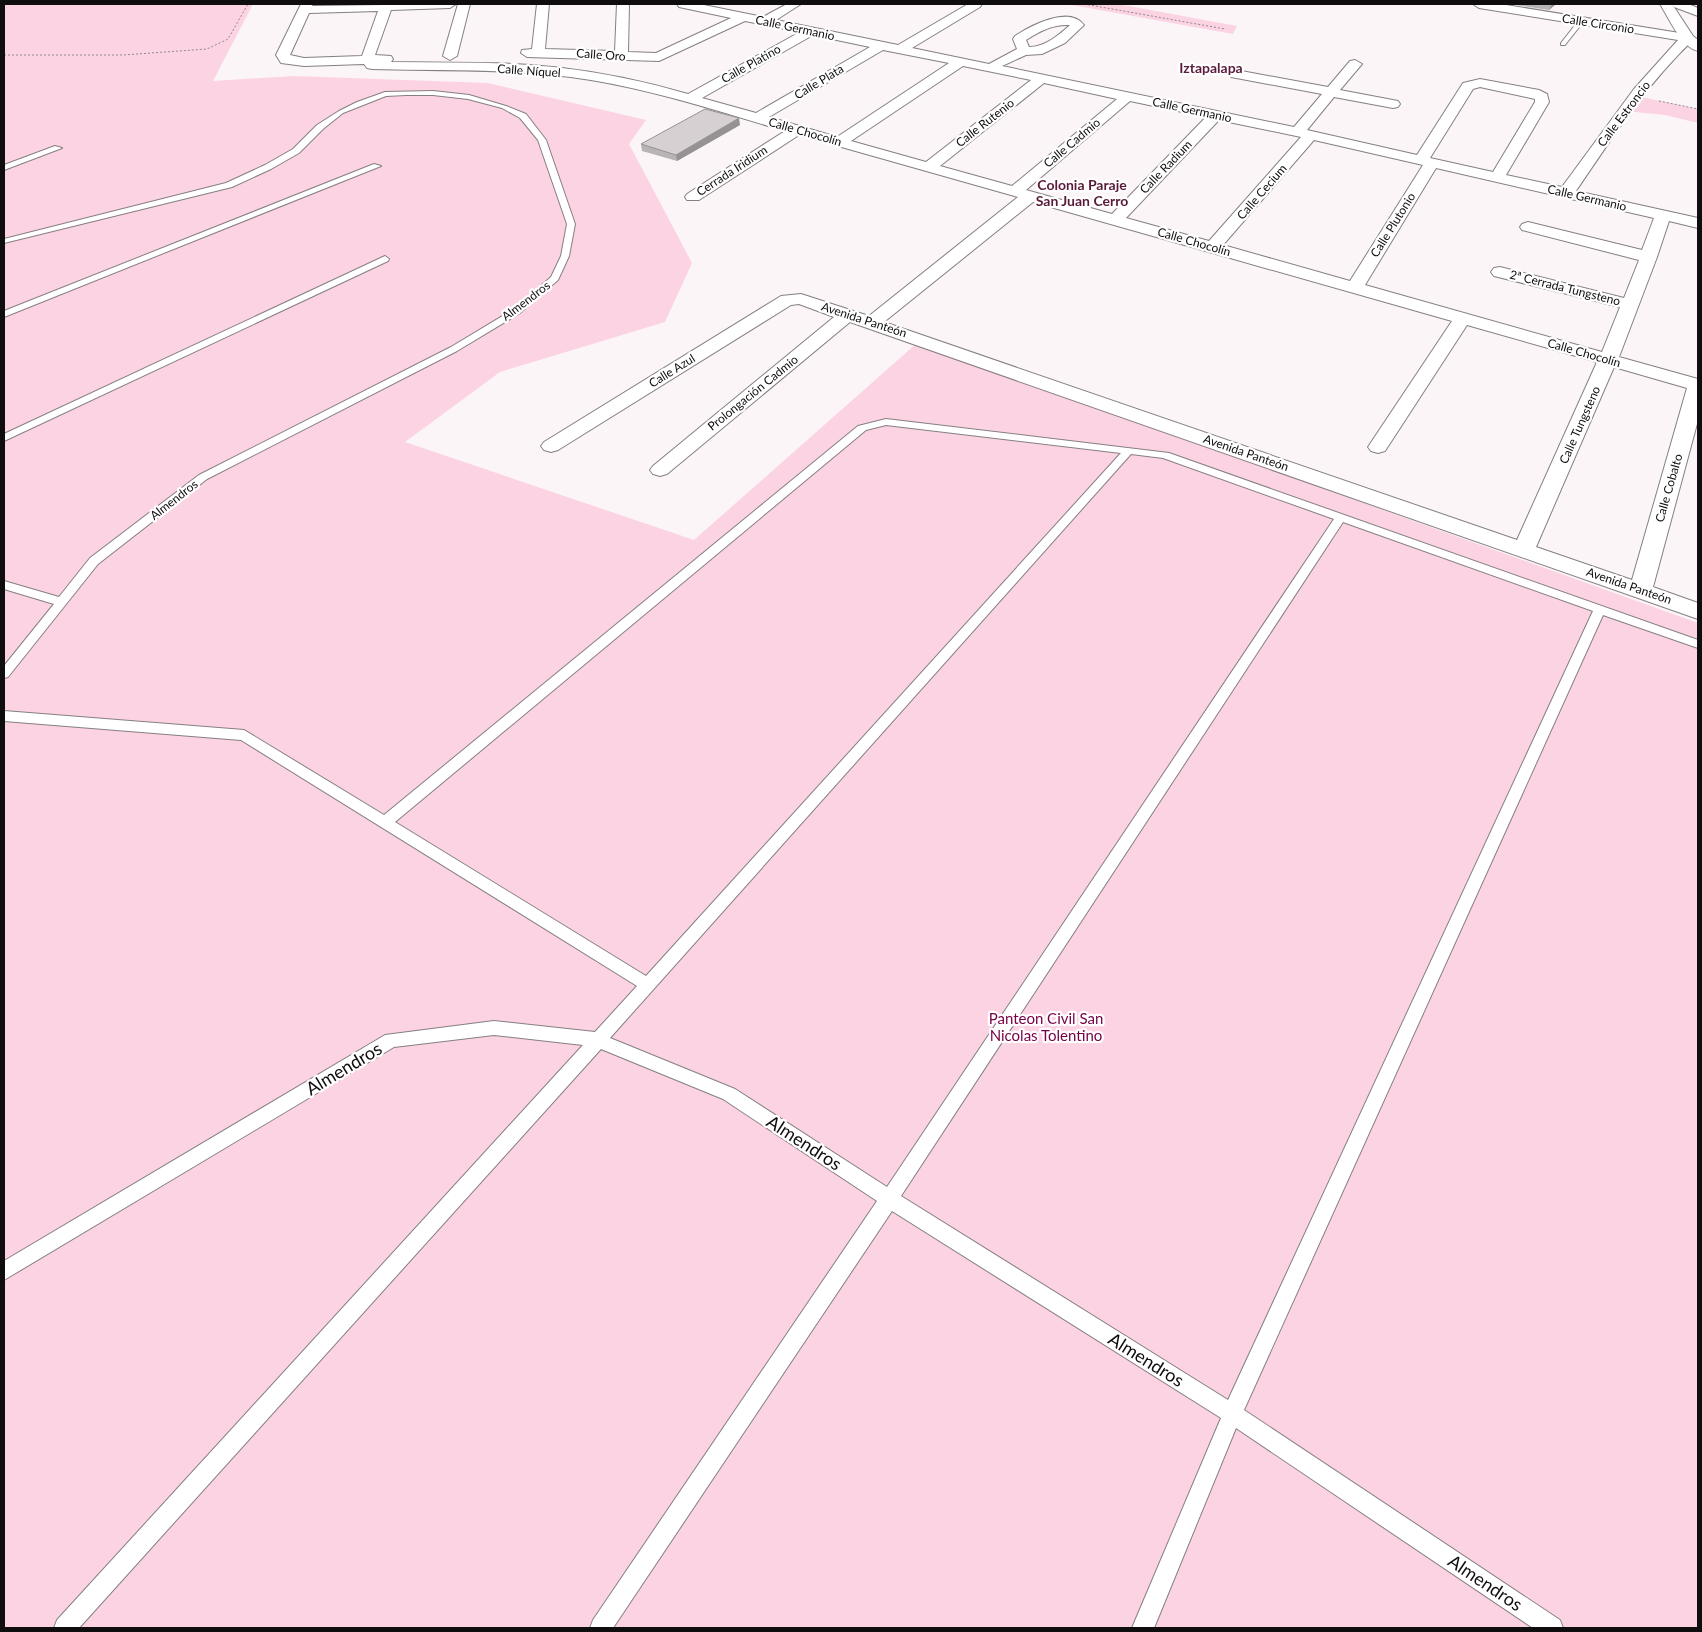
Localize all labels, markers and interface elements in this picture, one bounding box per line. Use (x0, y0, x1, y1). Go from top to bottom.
street label: Calle Circonio (1561, 10, 1635, 37)
street label: Calle Germanio (754, 12, 836, 43)
street label: Calle Platino (718, 41, 783, 86)
street label: Calle Oro (576, 45, 626, 64)
district label: Iztapalapa (1179, 59, 1243, 76)
street label: Calle Níquel (497, 61, 561, 80)
street label: Calle Plata (791, 61, 846, 102)
street label: Calle Estroncio (1594, 78, 1653, 150)
street label: Calle Germanio (1151, 94, 1233, 125)
street label: Calle Rutenio (952, 95, 1017, 150)
street label: Calle Chocolín (767, 114, 843, 149)
street label: Calle Cadmio (1040, 114, 1103, 171)
street label: Calle Radium (1136, 137, 1195, 197)
street label: Cerrada Iridium (694, 142, 770, 199)
street label: Calle Cecium (1234, 161, 1290, 222)
district label: Colonia Paraje San Juan Cerro (1036, 176, 1128, 209)
street label: Calle Germanio (1546, 181, 1628, 214)
street label: Calle Plutonio (1367, 190, 1418, 260)
street label: Calle Chocolín (1156, 224, 1232, 259)
street label: 2ª Cerrada Tungsteno (1508, 267, 1622, 309)
street label: Almendros (499, 278, 553, 324)
street label: Avenida Panteón (819, 299, 909, 340)
street label: Calle Chocolín (1546, 335, 1622, 370)
street label: Calle Azul (646, 351, 698, 391)
street label: Prolongación Cadmio (704, 351, 801, 434)
street label: Calle Tungsteno (1556, 383, 1603, 466)
street label: Avenida Panteón (1202, 431, 1291, 474)
street label: Calle Cobalto (1652, 452, 1685, 524)
street label: Almendros (147, 476, 201, 523)
street label: Avenida Panteón (1585, 564, 1674, 607)
park label: Panteon Civil San Nicolas Tolentino (989, 1009, 1103, 1044)
street label: Almendros (301, 1037, 386, 1099)
street label: Almendros (763, 1110, 846, 1175)
street label: Almendros (1105, 1327, 1189, 1391)
street label: Almendros (1444, 1549, 1527, 1615)

